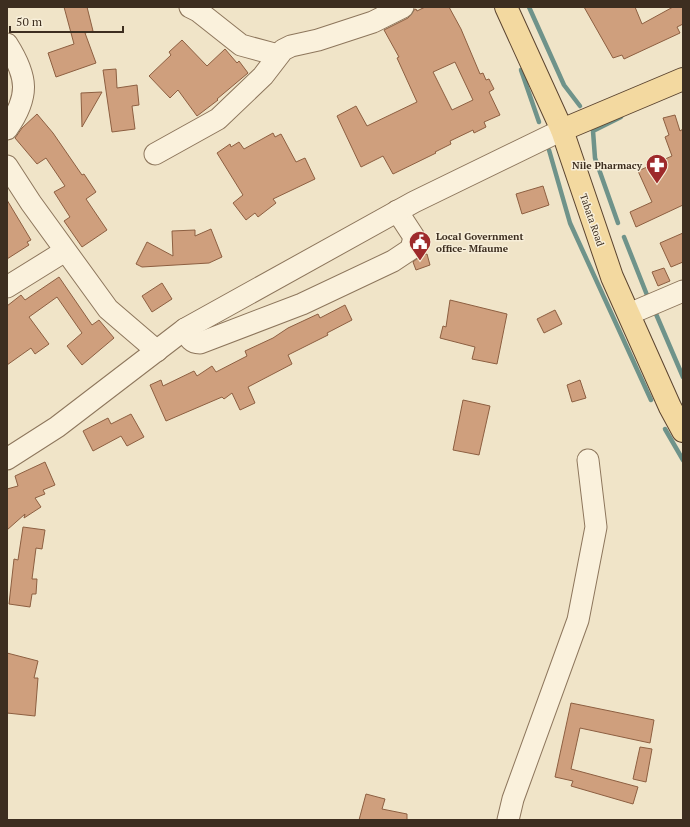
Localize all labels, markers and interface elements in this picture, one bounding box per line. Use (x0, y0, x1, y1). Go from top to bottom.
scale bar (10, 8, 123, 34)
text: 50 m (16, 14, 43, 29)
pharmacy icon: Nile Pharmacy (644, 152, 670, 185)
place label: Nile Pharmacy (572, 159, 643, 172)
street label: Tabata Road (577, 192, 607, 249)
public building icon: Local Government office- Mfaume (407, 229, 433, 262)
place label: Local Government office- Mfaume (436, 230, 523, 255)

